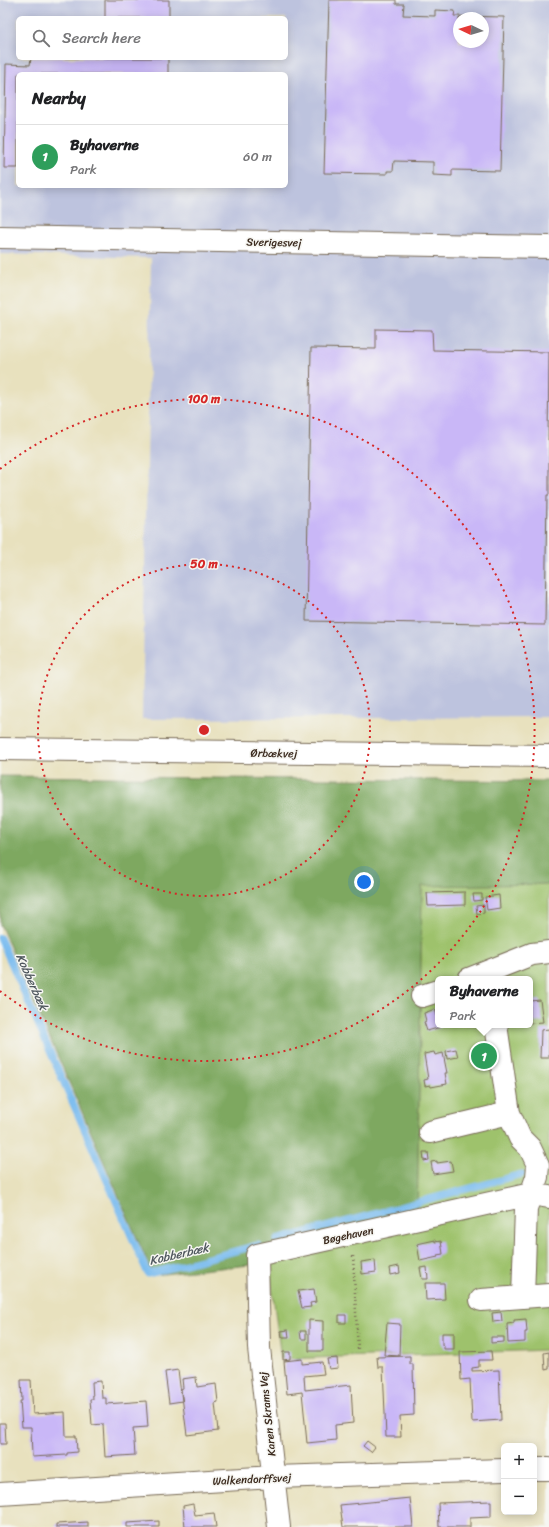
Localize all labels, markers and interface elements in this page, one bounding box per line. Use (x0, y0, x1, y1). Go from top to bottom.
north arrow (453, 12, 489, 48)
search box (16, 16, 288, 60)
text: Search here (62, 25, 141, 51)
icon: search (30, 27, 52, 49)
text: Nearby (32, 83, 86, 113)
text: Byhaverne (70, 132, 139, 158)
text: 1 (42, 145, 48, 168)
text: 60 m (243, 145, 272, 168)
text: Park (70, 158, 97, 181)
street label: Sverigesvej (246, 233, 302, 252)
text: 100 m (188, 388, 221, 410)
text: 50 m (190, 553, 218, 575)
centre of rings (197, 723, 211, 737)
street label: Ørbækvej (250, 744, 298, 763)
your location (354, 872, 374, 892)
water label: Kobberbæk (10, 950, 55, 1015)
popup (435, 976, 533, 1028)
text: Byhaverne (450, 978, 518, 1004)
text: Park (450, 1004, 476, 1027)
pin: 1 (471, 1041, 497, 1071)
street label: Bøgehaven (321, 1221, 375, 1250)
water label: Kobberbæk (147, 1236, 212, 1271)
street label: Karen Skrams Vej (254, 1370, 281, 1457)
map controls (501, 1443, 537, 1515)
button: + (501, 1443, 537, 1479)
street label: Walkendorffsvej (212, 1468, 292, 1491)
button: − (501, 1479, 537, 1515)

